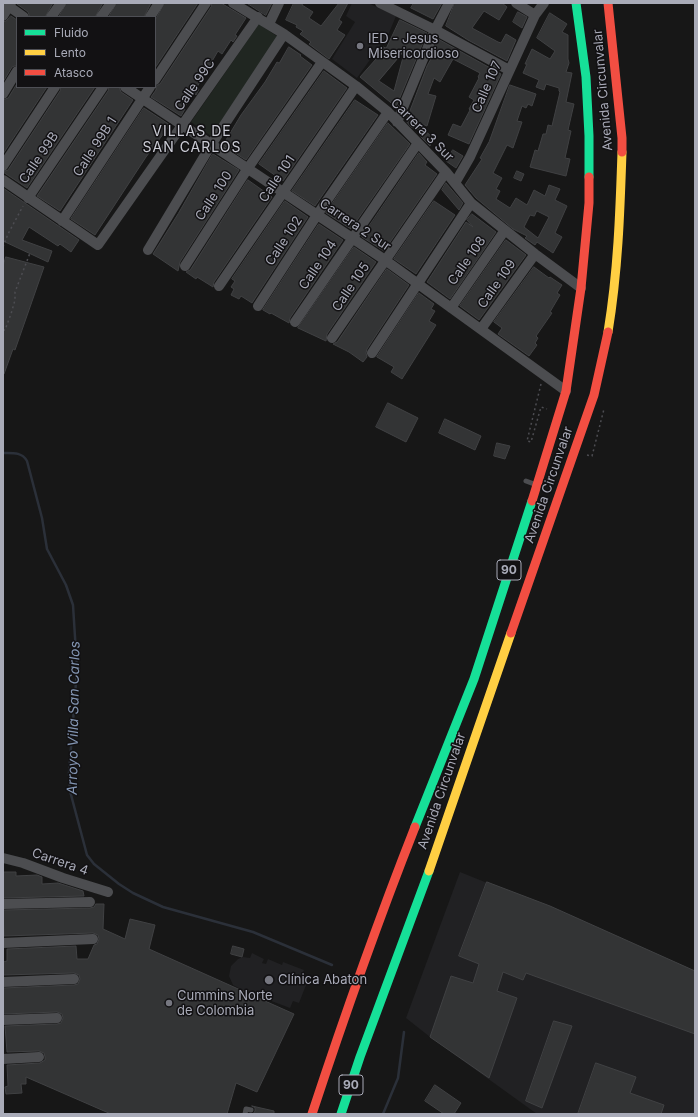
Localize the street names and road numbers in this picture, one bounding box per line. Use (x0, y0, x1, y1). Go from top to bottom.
street label: Avenida Circunvalar (590, 28, 616, 152)
street label: Calle 99C (171, 56, 219, 114)
street label: Calle 107 (469, 59, 505, 115)
street label: Carrera 3 Sur (387, 95, 457, 165)
street label: Calle 99B 1 (70, 114, 120, 180)
street label: Calle 99B (16, 129, 62, 187)
street label: Calle 101 (256, 153, 298, 205)
street label: Calle 100 (192, 168, 236, 224)
street label: Carrera 2 Sur (316, 195, 394, 255)
street label: Calle 102 (262, 213, 306, 269)
street label: Calle 108 (445, 234, 489, 288)
street label: Calle 104 (296, 237, 340, 293)
street label: Calle 109 (475, 257, 519, 311)
street label: Calle 105 (329, 260, 373, 314)
street label: Avenida Circunvalar (522, 425, 576, 545)
road number: 90 (497, 560, 521, 580)
street label: Avenida Circunvalar (415, 731, 469, 851)
street label: Carrera 4 (30, 845, 90, 879)
road number: 90 (339, 1075, 363, 1095)

